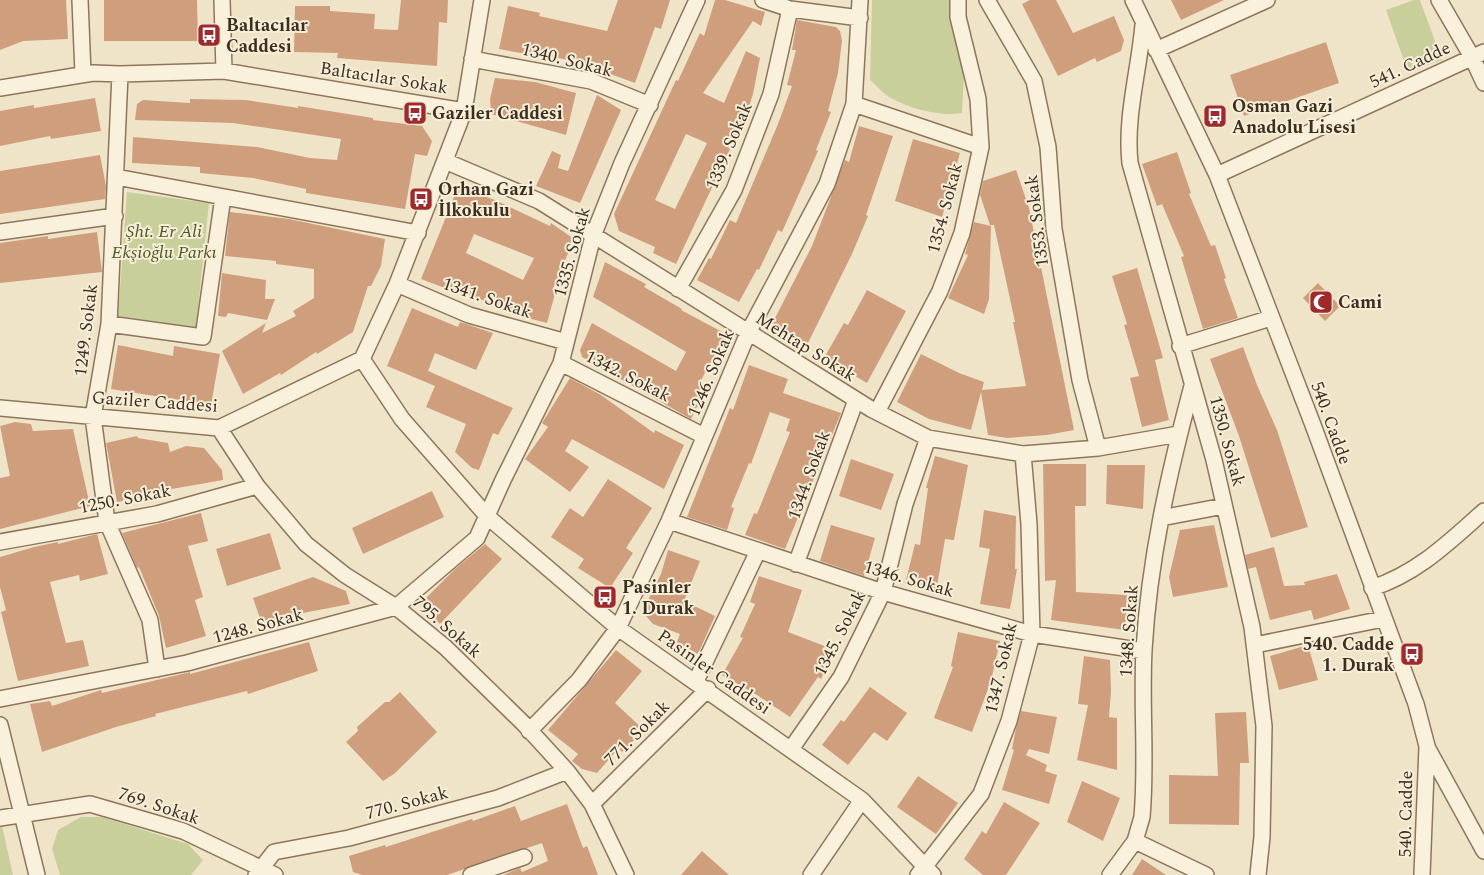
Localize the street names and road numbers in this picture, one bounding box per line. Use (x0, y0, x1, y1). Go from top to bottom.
street label: 541. Cadde (1365, 34, 1455, 96)
street label: 1340. Sokak (519, 36, 615, 84)
street label: Baltacılar Sokak (318, 55, 450, 101)
street label: 1339. Sokak (698, 98, 760, 194)
street label: 1354. Sokak (920, 160, 970, 256)
street label: 1353. Sokak (1018, 173, 1056, 269)
street label: 1335. Sokak (546, 203, 598, 301)
street label: 1341. Sokak (439, 270, 535, 326)
street label: 1249. Sokak (67, 282, 105, 378)
street label: Mehtap Sokak (750, 305, 862, 389)
street label: 1246. Sokak (680, 325, 742, 421)
street label: 1342. Sokak (580, 343, 676, 409)
street label: 540. Cadde (1303, 378, 1359, 468)
street label: Gaziler Caddesi (91, 384, 219, 420)
street label: 1350. Sokak (1202, 393, 1252, 489)
street label: 1344. Sokak (780, 427, 838, 523)
street label: 1250. Sokak (77, 477, 173, 521)
street label: 1346. Sokak (860, 553, 958, 605)
street label: 1348. Sokak (1112, 584, 1146, 678)
street label: 1345. Sokak (807, 585, 873, 681)
street label: 795. Sokak (406, 589, 488, 665)
street label: 1248. Sokak (210, 601, 306, 651)
street label: 1347. Sokak (977, 620, 1025, 716)
street label: Pasinler Caddesi (652, 623, 776, 721)
street label: 771. Sokak (598, 694, 676, 772)
street label: 540. Cadde (1392, 770, 1420, 858)
street label: 770. Sokak (363, 779, 451, 827)
street label: 769. Sokak (115, 780, 203, 832)

